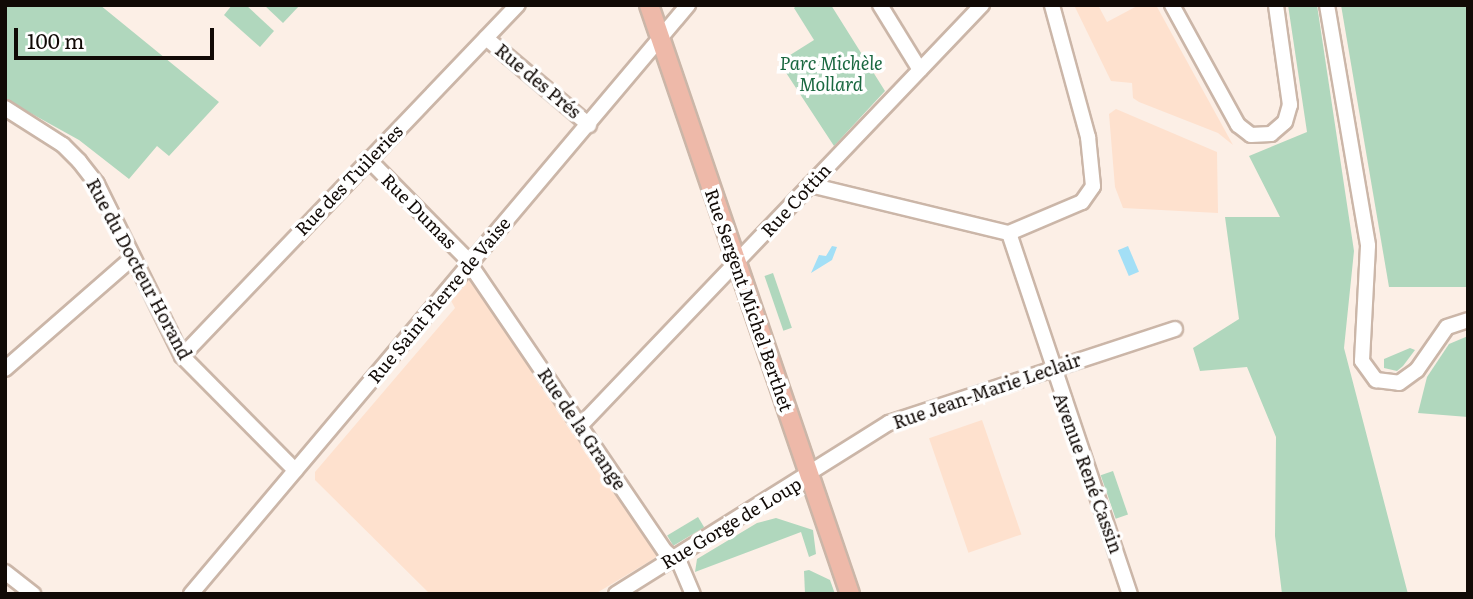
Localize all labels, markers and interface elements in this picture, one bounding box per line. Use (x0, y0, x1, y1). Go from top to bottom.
scale bar (18, 14, 217, 58)
text: 100 m (27, 24, 84, 55)
street label: Rue des Prés (491, 39, 585, 123)
park label: Parc Michèle Mollard (779, 53, 883, 96)
street label: Rue des Tuileries (291, 120, 407, 240)
street label: Rue Cottin (757, 159, 835, 241)
street label: Rue Dumas (377, 169, 461, 253)
street label: Rue du Docteur Horand (82, 175, 196, 363)
street label: Rue Sergent Michel Berthet (701, 186, 797, 414)
street label: Rue Saint Pierre de Vaise (363, 213, 515, 387)
street label: Rue Jean-Marie Leclair (890, 349, 1084, 433)
street label: Rue de la Grange (533, 364, 631, 494)
street label: Avenue René Cassin (1049, 390, 1127, 556)
street label: Rue Gorge de Loup (657, 473, 805, 573)

